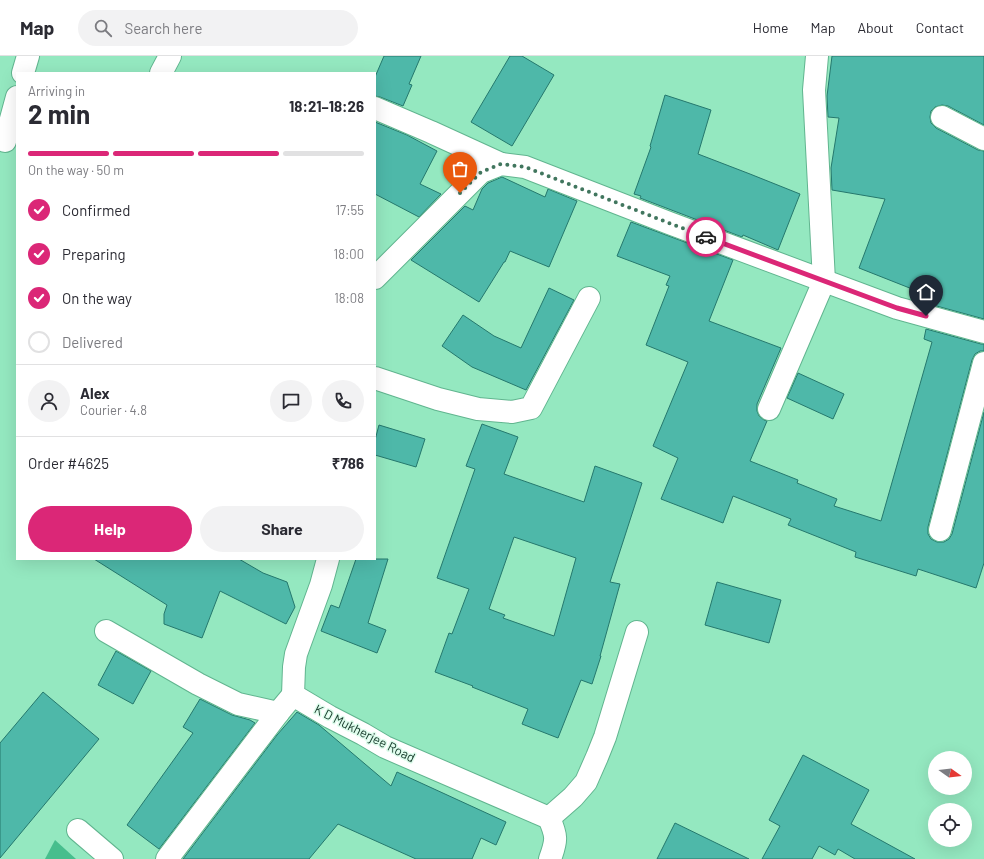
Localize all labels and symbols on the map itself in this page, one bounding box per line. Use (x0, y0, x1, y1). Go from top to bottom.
pin (443, 152, 477, 193)
courier (686, 217, 726, 257)
pin (909, 275, 943, 316)
street label: K D Mukherjee Road (312, 701, 418, 765)
north arrow (928, 751, 972, 795)

